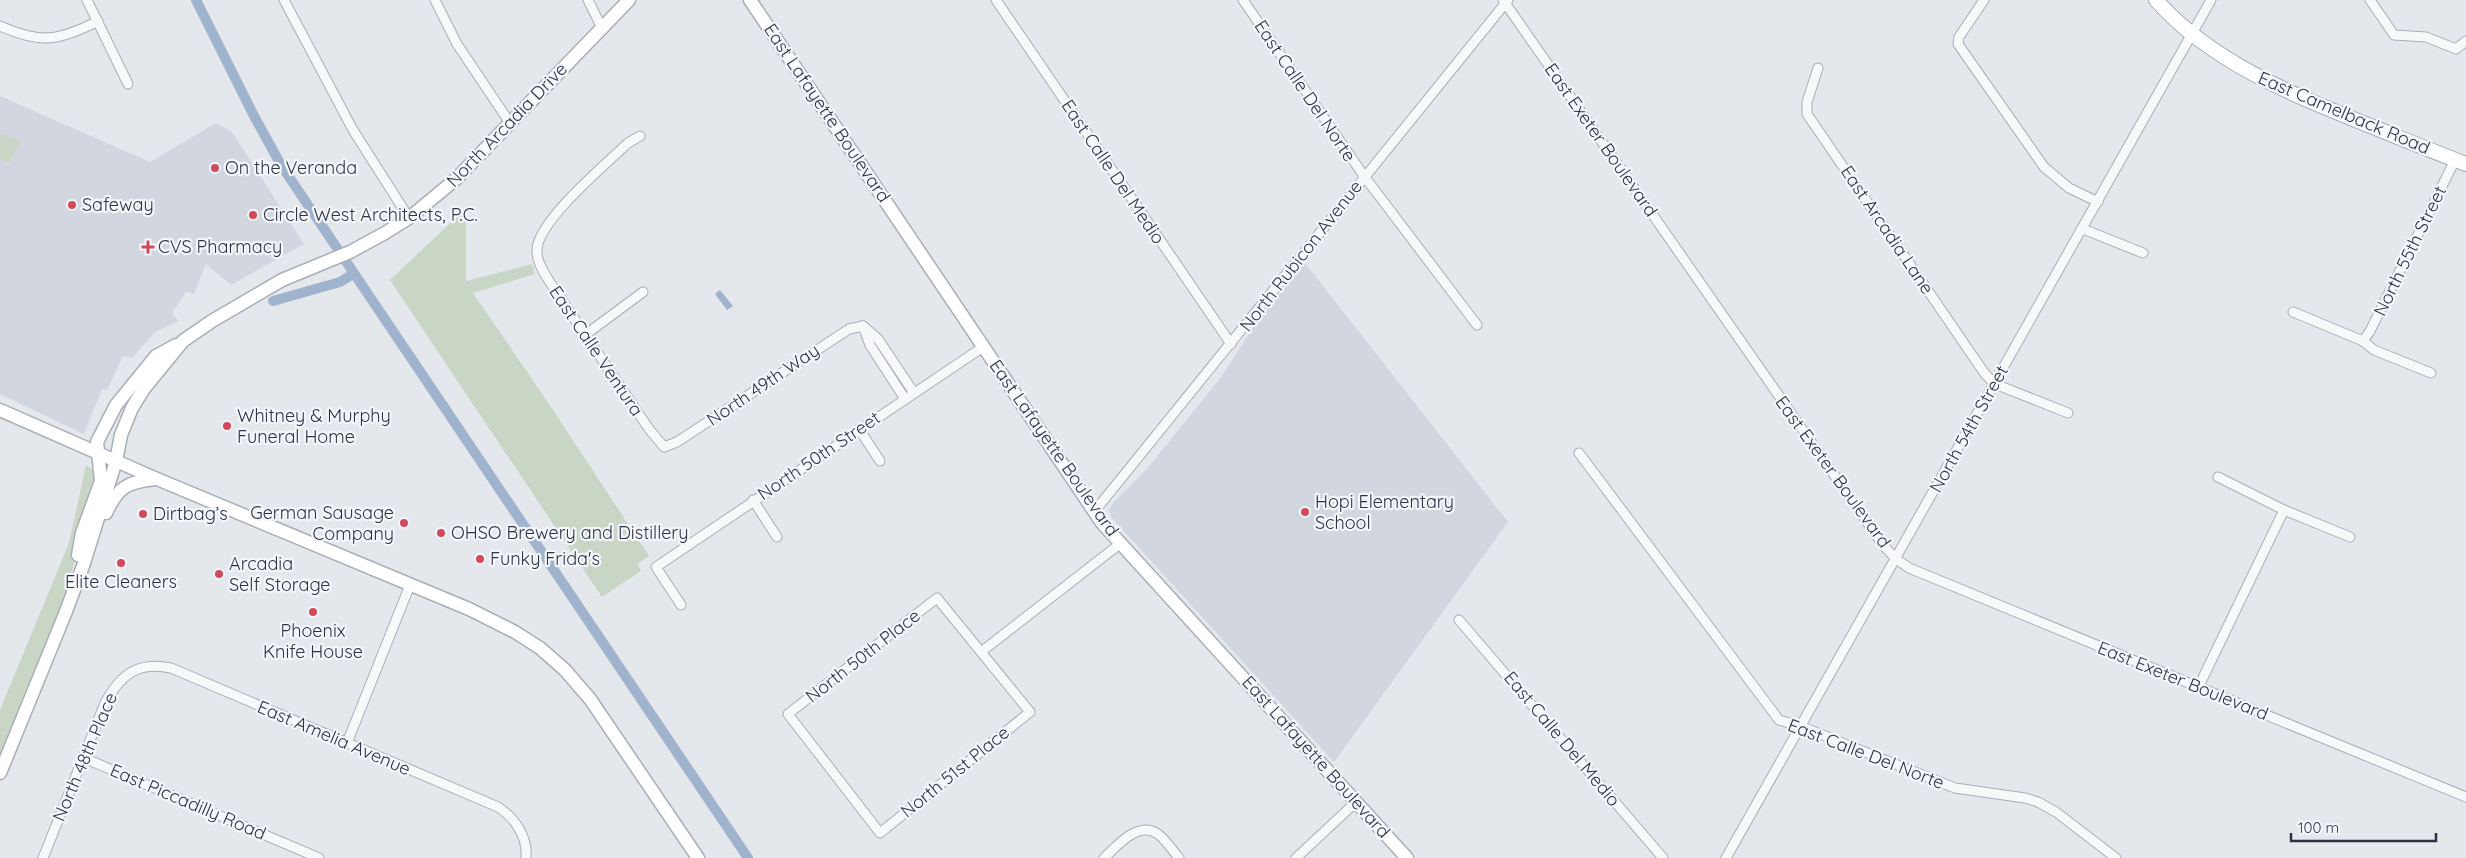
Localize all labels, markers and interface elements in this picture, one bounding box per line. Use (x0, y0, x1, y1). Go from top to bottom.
street label: East Calle Del Norte (1250, 16, 1361, 166)
street label: East Lafayette Boulevard (759, 19, 896, 206)
street label: North Arcadia Drive (441, 58, 572, 192)
street label: East Exeter Boulevard (1540, 58, 1663, 221)
street label: East Camelback Road (2255, 66, 2434, 159)
street label: East Calle Del Medio (1057, 95, 1170, 248)
place label: On the Veranda (225, 156, 357, 179)
street label: East Arcadia Lane (1836, 161, 1939, 299)
marker: On the Veranda (209, 162, 221, 174)
street label: North Rubicon Avenue (1234, 175, 1367, 336)
street label: North 55th Street (2368, 182, 2451, 320)
place label: Safeway (82, 193, 154, 216)
marker: Safeway (66, 199, 78, 211)
place label: Circle West Architects, P.C. (263, 203, 478, 226)
marker: Circle West Architects, P.C. (247, 209, 259, 221)
place label: CVS Pharmacy (158, 235, 282, 258)
marker: CVS Pharmacy (142, 241, 154, 253)
street label: East Calle Ventura (544, 281, 649, 420)
street label: North 49th Way (702, 338, 823, 431)
street label: East Lafayette Boulevard (985, 355, 1124, 541)
street label: North 54th Street (1924, 361, 2013, 496)
street label: East Exeter Boulevard (1771, 391, 1896, 552)
place label: Whitney & Murphy Funeral Home (237, 404, 391, 448)
street label: North 50th Street (753, 406, 884, 505)
marker: Whitney & Murphy Funeral Home (221, 420, 233, 432)
place label: Hopi Elementary School (1315, 490, 1454, 534)
place label: German Sausage Company (250, 501, 394, 545)
place label: Dirtbag’s (153, 502, 228, 525)
marker: Hopi Elementary School (1299, 506, 1311, 518)
marker: Dirtbag’s (137, 508, 149, 520)
marker: German Sausage Company (398, 517, 410, 529)
place label: OHSO Brewery and Distillery (451, 521, 689, 544)
marker: OHSO Brewery and Distillery (435, 527, 447, 539)
place label: Funky Frida's (490, 547, 600, 570)
place label: Arcadia Self Storage (229, 552, 330, 596)
marker: Funky Frida's (474, 553, 486, 565)
marker: Elite Cleaners (115, 557, 127, 569)
marker: Arcadia Self Storage (213, 568, 225, 580)
place label: Elite Cleaners (65, 570, 177, 593)
street label: North 50th Place (801, 604, 925, 708)
marker: Phoenix Knife House (307, 606, 319, 618)
place label: Phoenix Knife House (263, 619, 363, 663)
street label: East Exeter Boulevard (2094, 636, 2272, 725)
street label: East Calle Del Medio (1499, 666, 1626, 811)
street label: East Lafayette Boulevard (1237, 671, 1395, 843)
street label: North 48th Place (47, 689, 122, 825)
street label: East Amelia Avenue (254, 695, 414, 780)
street label: East Calle Del Norte (1785, 713, 1948, 794)
street label: North 51st Place (896, 721, 1014, 823)
street label: East Piccadilly Road (107, 758, 270, 845)
scale bar (2291, 810, 2436, 842)
text: 100 m (2298, 818, 2339, 837)

